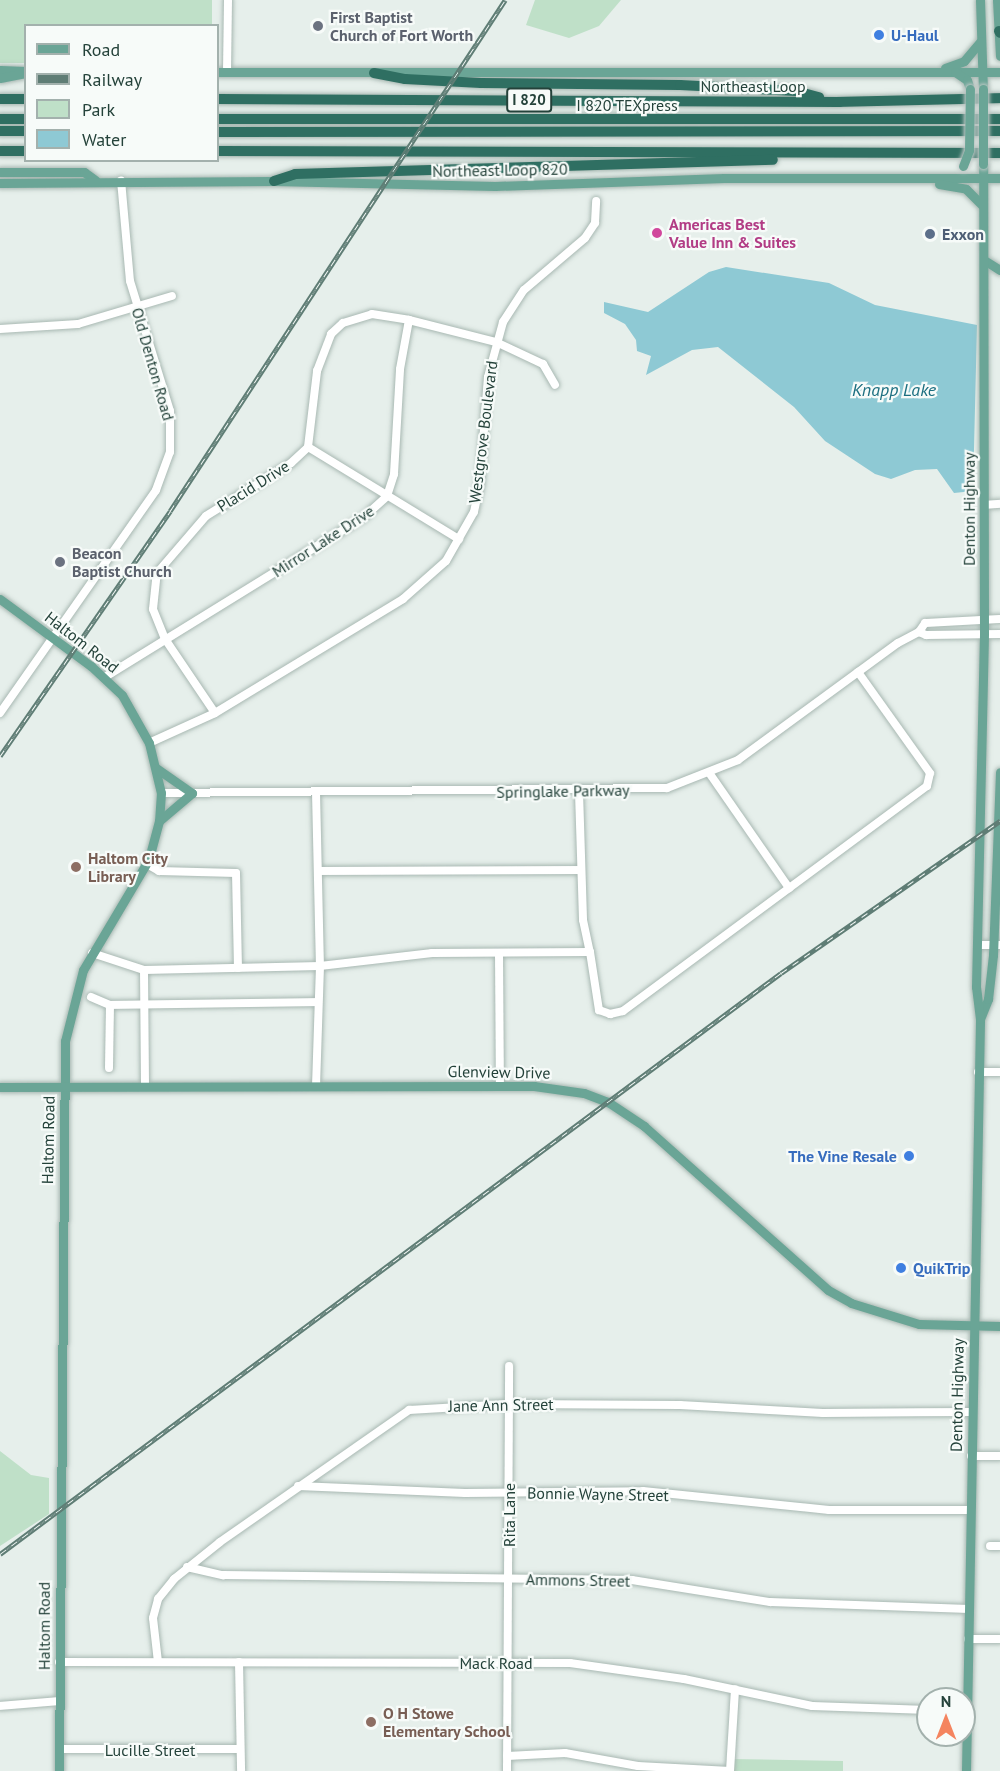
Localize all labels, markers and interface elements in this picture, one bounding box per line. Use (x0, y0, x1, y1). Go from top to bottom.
place label: First Baptist Church of Fort Worth (330, 7, 474, 45)
marker: First Baptist Church of Fort Worth (311, 19, 325, 33)
legend (24, 24, 219, 162)
place label: U-Haul (891, 25, 938, 45)
marker: U-Haul (872, 28, 886, 42)
text: Road (82, 38, 120, 61)
text: Railway (82, 68, 142, 91)
street label: Northeast Loop (700, 76, 806, 96)
road number: I 820 (505, 88, 553, 112)
street label: I 820 TEXpress (576, 95, 678, 115)
text: Park (82, 98, 115, 121)
text: Water (82, 128, 126, 151)
street label: Northeast Loop 820 (432, 159, 568, 181)
place label: Americas Best Value Inn & Suites (669, 214, 796, 252)
place label: Exxon (942, 224, 984, 244)
marker: Americas Best Value Inn & Suites (650, 226, 664, 240)
marker: Exxon (923, 227, 937, 241)
street label: Old Denton Road (128, 305, 178, 423)
street label: Westgrove Boulevard (465, 360, 501, 504)
water label: Knapp Lake (852, 379, 936, 401)
street label: Denton Highway (959, 452, 979, 566)
street label: Placid Drive (213, 456, 293, 516)
street label: Mirror Lake Drive (268, 501, 378, 581)
place label: Beacon Baptist Church (72, 543, 172, 581)
marker: Beacon Baptist Church (53, 555, 67, 569)
street label: Haltom Road (41, 607, 123, 677)
street label: Springlake Parkway (496, 780, 630, 802)
place label: Haltom City Library (88, 848, 168, 886)
marker: Haltom City Library (69, 860, 83, 874)
street label: Glenview Drive (447, 1062, 551, 1082)
street label: Haltom Road (38, 1096, 58, 1184)
place label: The Vine Resale (788, 1146, 897, 1166)
marker: The Vine Resale (902, 1149, 916, 1163)
place label: QuikTrip (913, 1258, 970, 1278)
marker: QuikTrip (894, 1261, 908, 1275)
street label: Denton Highway (946, 1338, 968, 1452)
street label: Jane Ann Street (448, 1394, 554, 1416)
street label: Rita Lane (499, 1483, 519, 1547)
street label: Bonnie Wayne Street (527, 1483, 669, 1505)
street label: Ammons Street (526, 1569, 630, 1591)
street label: Haltom Road (34, 1582, 54, 1670)
street label: Mack Road (459, 1653, 533, 1673)
north arrow (916, 1687, 976, 1747)
text: N (941, 1691, 951, 1711)
place label: O H Stowe Elementary School (383, 1703, 511, 1741)
marker: O H Stowe Elementary School (364, 1715, 378, 1729)
street label: Lucille Street (105, 1740, 195, 1760)

